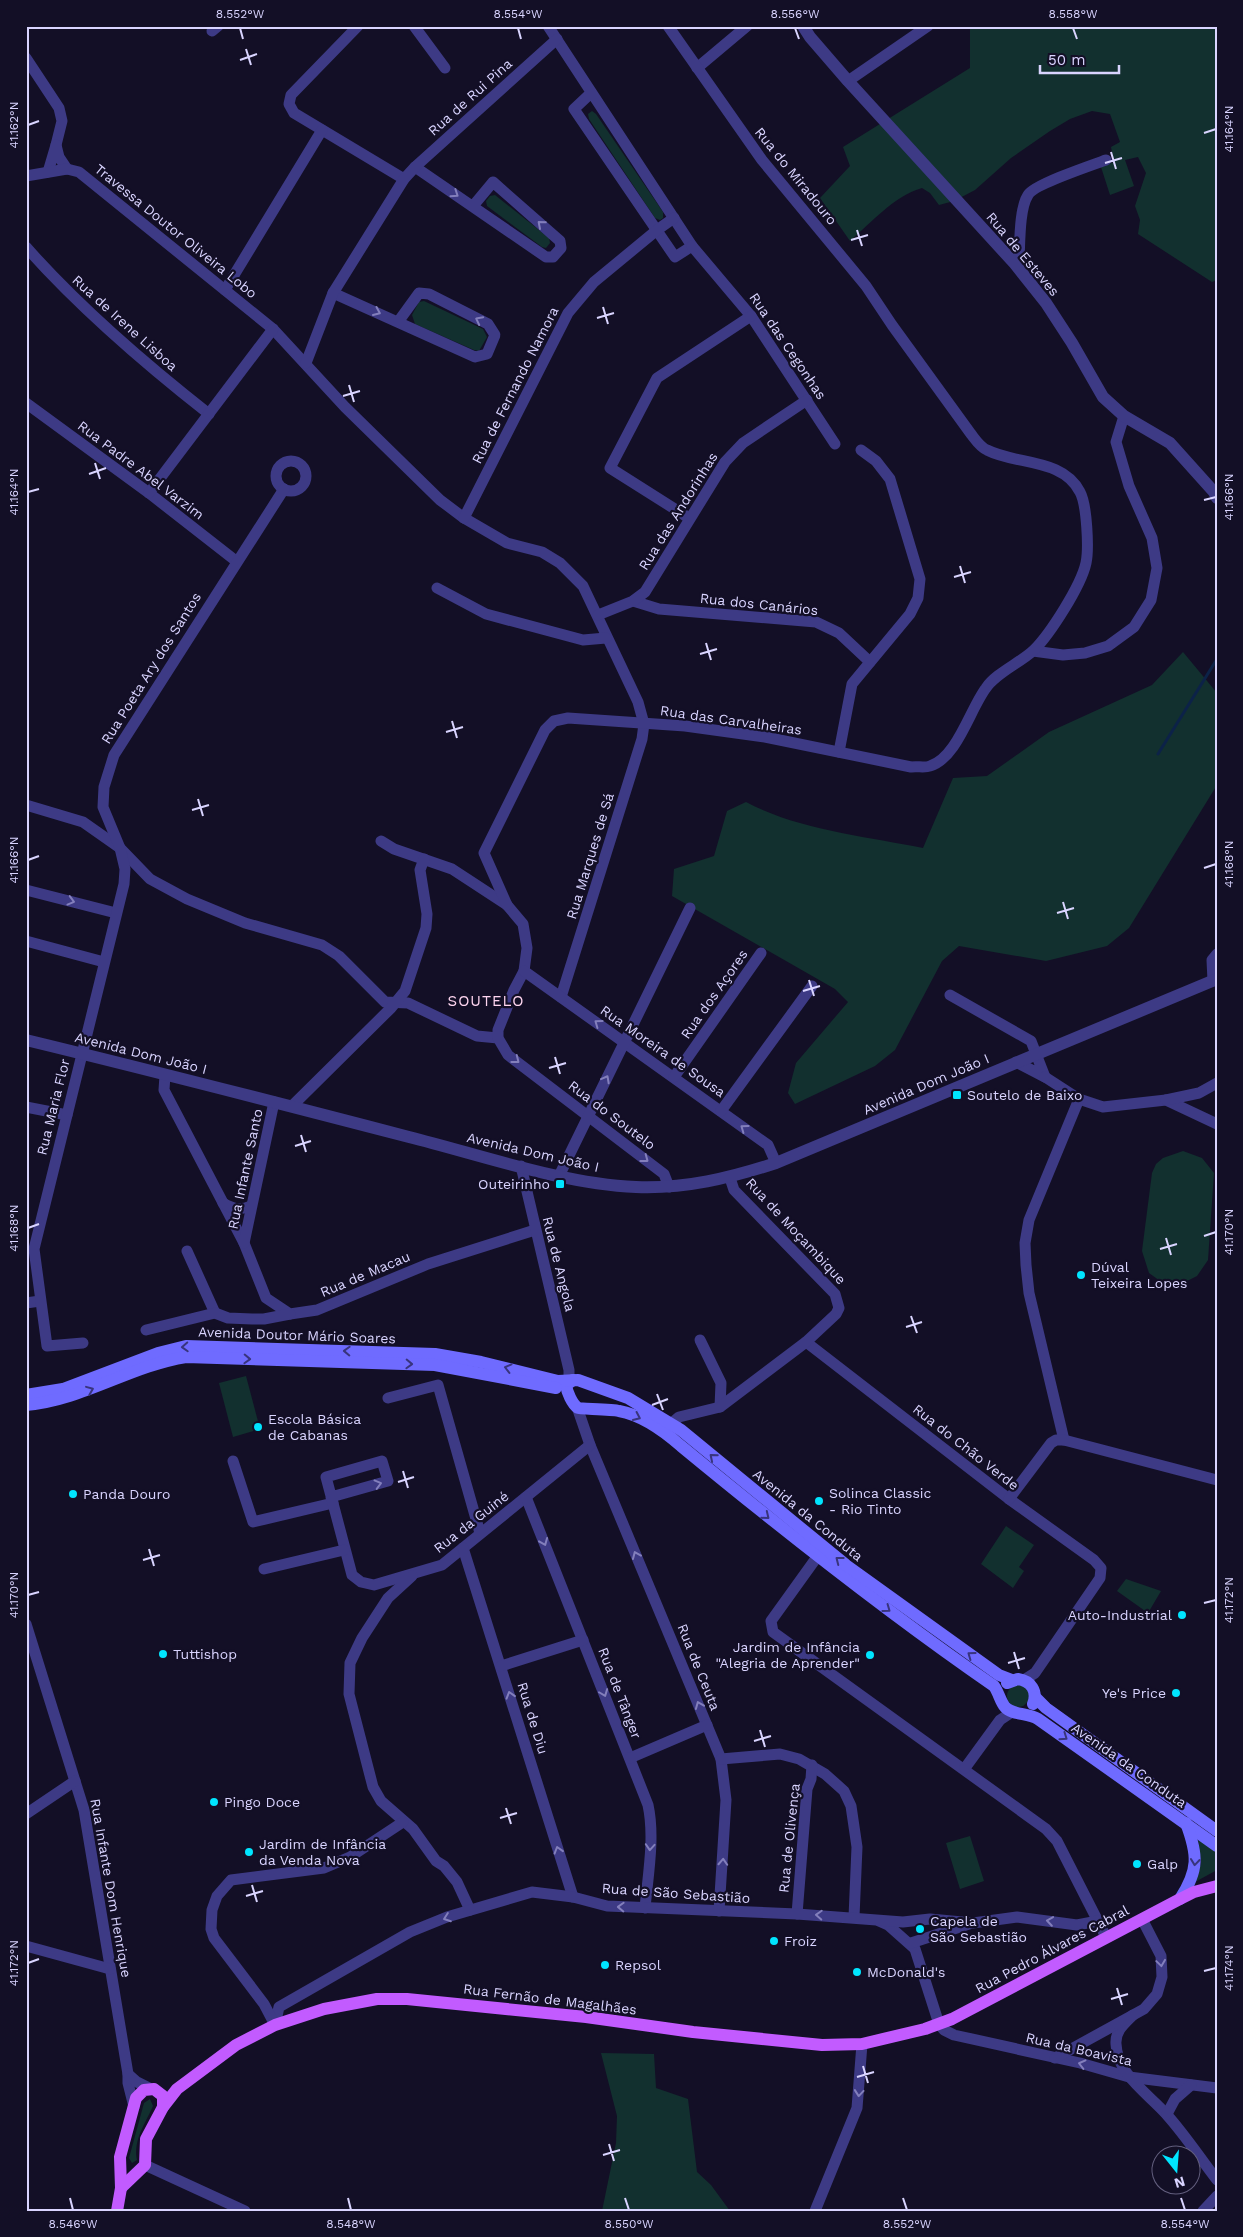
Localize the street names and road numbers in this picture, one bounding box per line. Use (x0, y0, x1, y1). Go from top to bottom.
street label: Rua de Rui Pina (425, 55, 515, 139)
street label: Rua do Miradouro (752, 124, 840, 228)
street label: Travessa Doutor Oliveira Lobo (92, 161, 260, 301)
street label: Rua de Esteves (983, 209, 1063, 299)
street label: Rua de Irene Lisboa (69, 272, 181, 374)
street label: Rua das Cegonhas (746, 290, 830, 402)
street label: Rua de Fernando Namora (468, 304, 562, 466)
street label: Rua Padre Abel Varzim (75, 417, 207, 523)
street label: Rua das Andorinhas (635, 449, 721, 573)
street label: Rua Poeta Ary dos Santos (98, 589, 204, 747)
street label: Rua dos Canários (699, 590, 819, 618)
street label: Rua das Carvalheiras (659, 702, 803, 738)
street label: Rua Marques de Sá (563, 791, 617, 921)
street label: Rua dos Açores (677, 946, 751, 1042)
street label: Rua Moreira de Sousa (598, 1002, 728, 1100)
street label: Avenida Dom João I (73, 1029, 209, 1077)
street label: Avenida Dom João I (861, 1050, 991, 1118)
street label: Rua Maria Flor (33, 1057, 73, 1157)
street label: Rua do Soutelo (565, 1077, 659, 1153)
street label: Rua Infante Santo (224, 1107, 266, 1231)
street label: Avenida Dom João I (465, 1129, 601, 1175)
street label: Rua de Moçambique (743, 1175, 849, 1287)
street label: Rua de Angola (539, 1215, 579, 1313)
street label: Rua de Macau (318, 1248, 412, 1300)
street label: Avenida Doutor Mário Soares (198, 1324, 396, 1346)
street label: Rua do Chão Verde (910, 1401, 1022, 1493)
street label: Avenida da Conduta (750, 1466, 866, 1564)
street label: Rua da Guiné (430, 1488, 512, 1556)
street label: Rua de Ceuta (674, 1621, 724, 1713)
street label: Rua de Tânger (595, 1645, 645, 1741)
street label: Rua de Diu (515, 1680, 551, 1756)
street label: Avenida da Conduta (1068, 1719, 1190, 1811)
street label: Rua de Olivença (775, 1782, 803, 1894)
street label: Rua Infante Dom Henrique (87, 1797, 135, 1979)
street label: Rua de São Sebastião (601, 1880, 751, 1906)
street label: Rua Pedro Álvares Cabral (973, 1901, 1132, 1996)
street label: Rua Fernão de Magalhães (462, 1980, 638, 2018)
street label: Rua da Boavista (1024, 2029, 1134, 2069)

